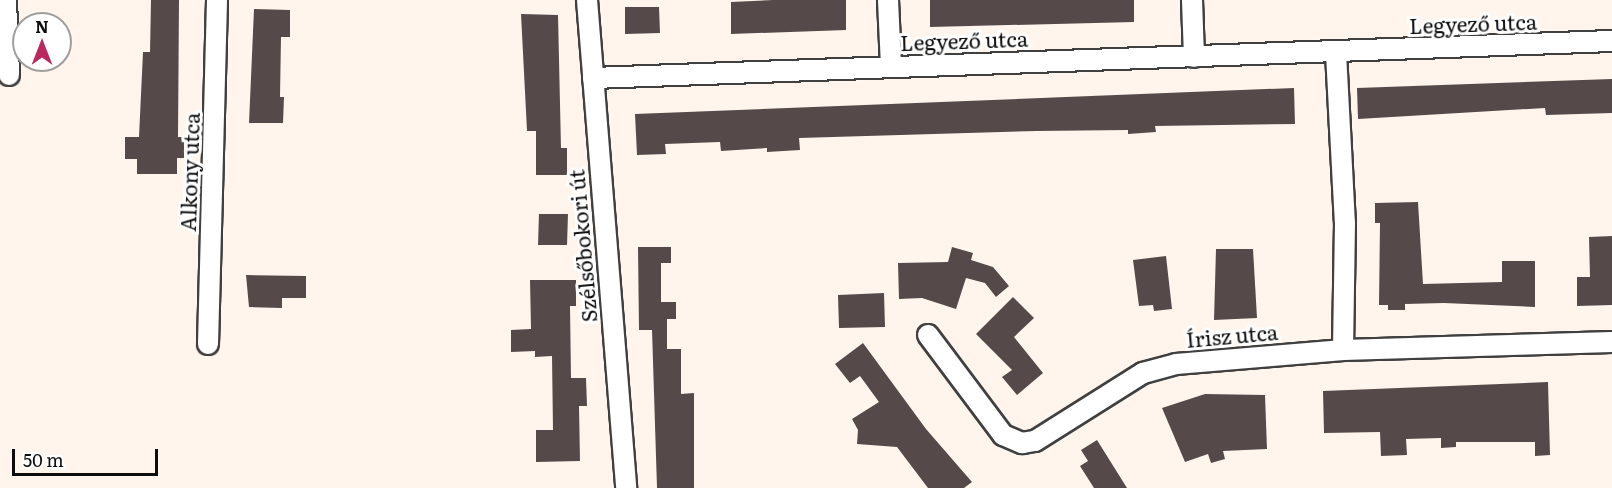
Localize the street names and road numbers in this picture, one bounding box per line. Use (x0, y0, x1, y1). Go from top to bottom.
street label: Legyező utca (1409, 8, 1537, 38)
street label: Legyező utca (900, 25, 1028, 55)
street label: Alkony utca (174, 112, 204, 232)
street label: Szélsőbokori út (563, 169, 601, 323)
street label: Írisz utca (1185, 318, 1279, 352)

